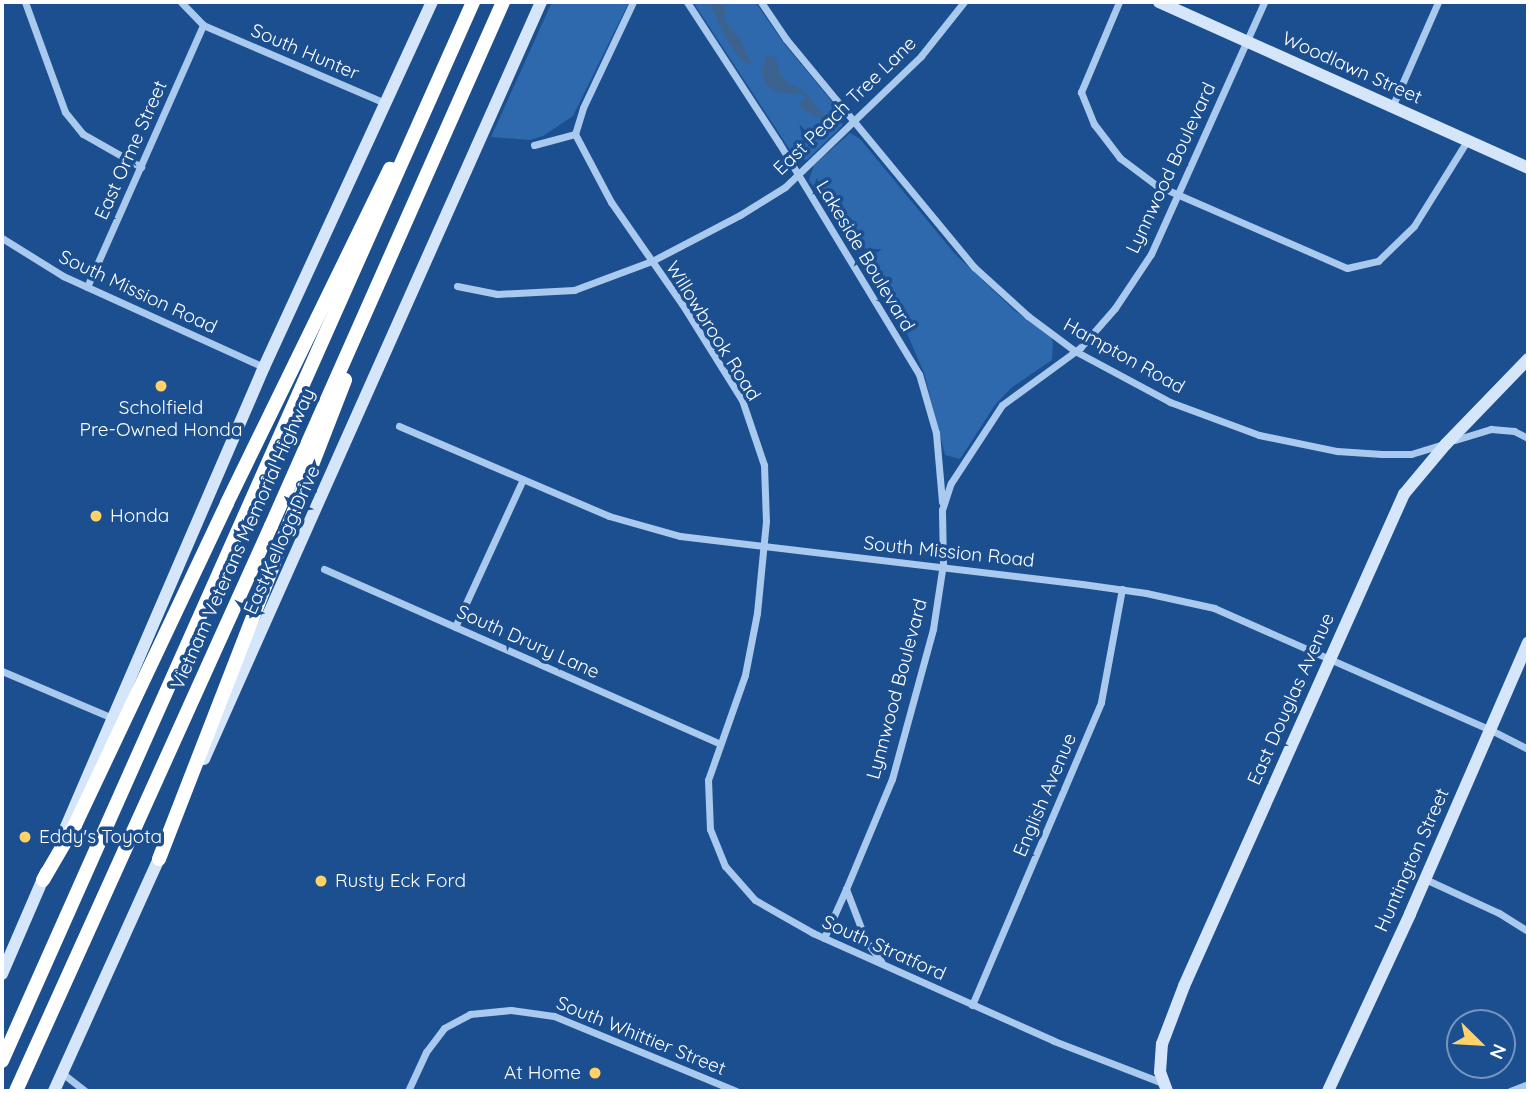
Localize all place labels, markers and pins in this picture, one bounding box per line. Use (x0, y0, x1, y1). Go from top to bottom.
marker: Scholfield Pre-Owned Honda (153, 378, 169, 394)
place label: Scholfield Pre-Owned Honda (80, 397, 242, 441)
place label: Honda (110, 505, 169, 527)
marker: Honda (88, 508, 104, 524)
place label: Eddy's Toyota (39, 826, 162, 848)
marker: Eddy's Toyota (17, 829, 33, 845)
place label: Rusty Eck Ford (335, 870, 466, 892)
marker: Rusty Eck Ford (313, 873, 329, 889)
place label: At Home (504, 1062, 581, 1084)
marker: At Home (587, 1065, 603, 1081)

